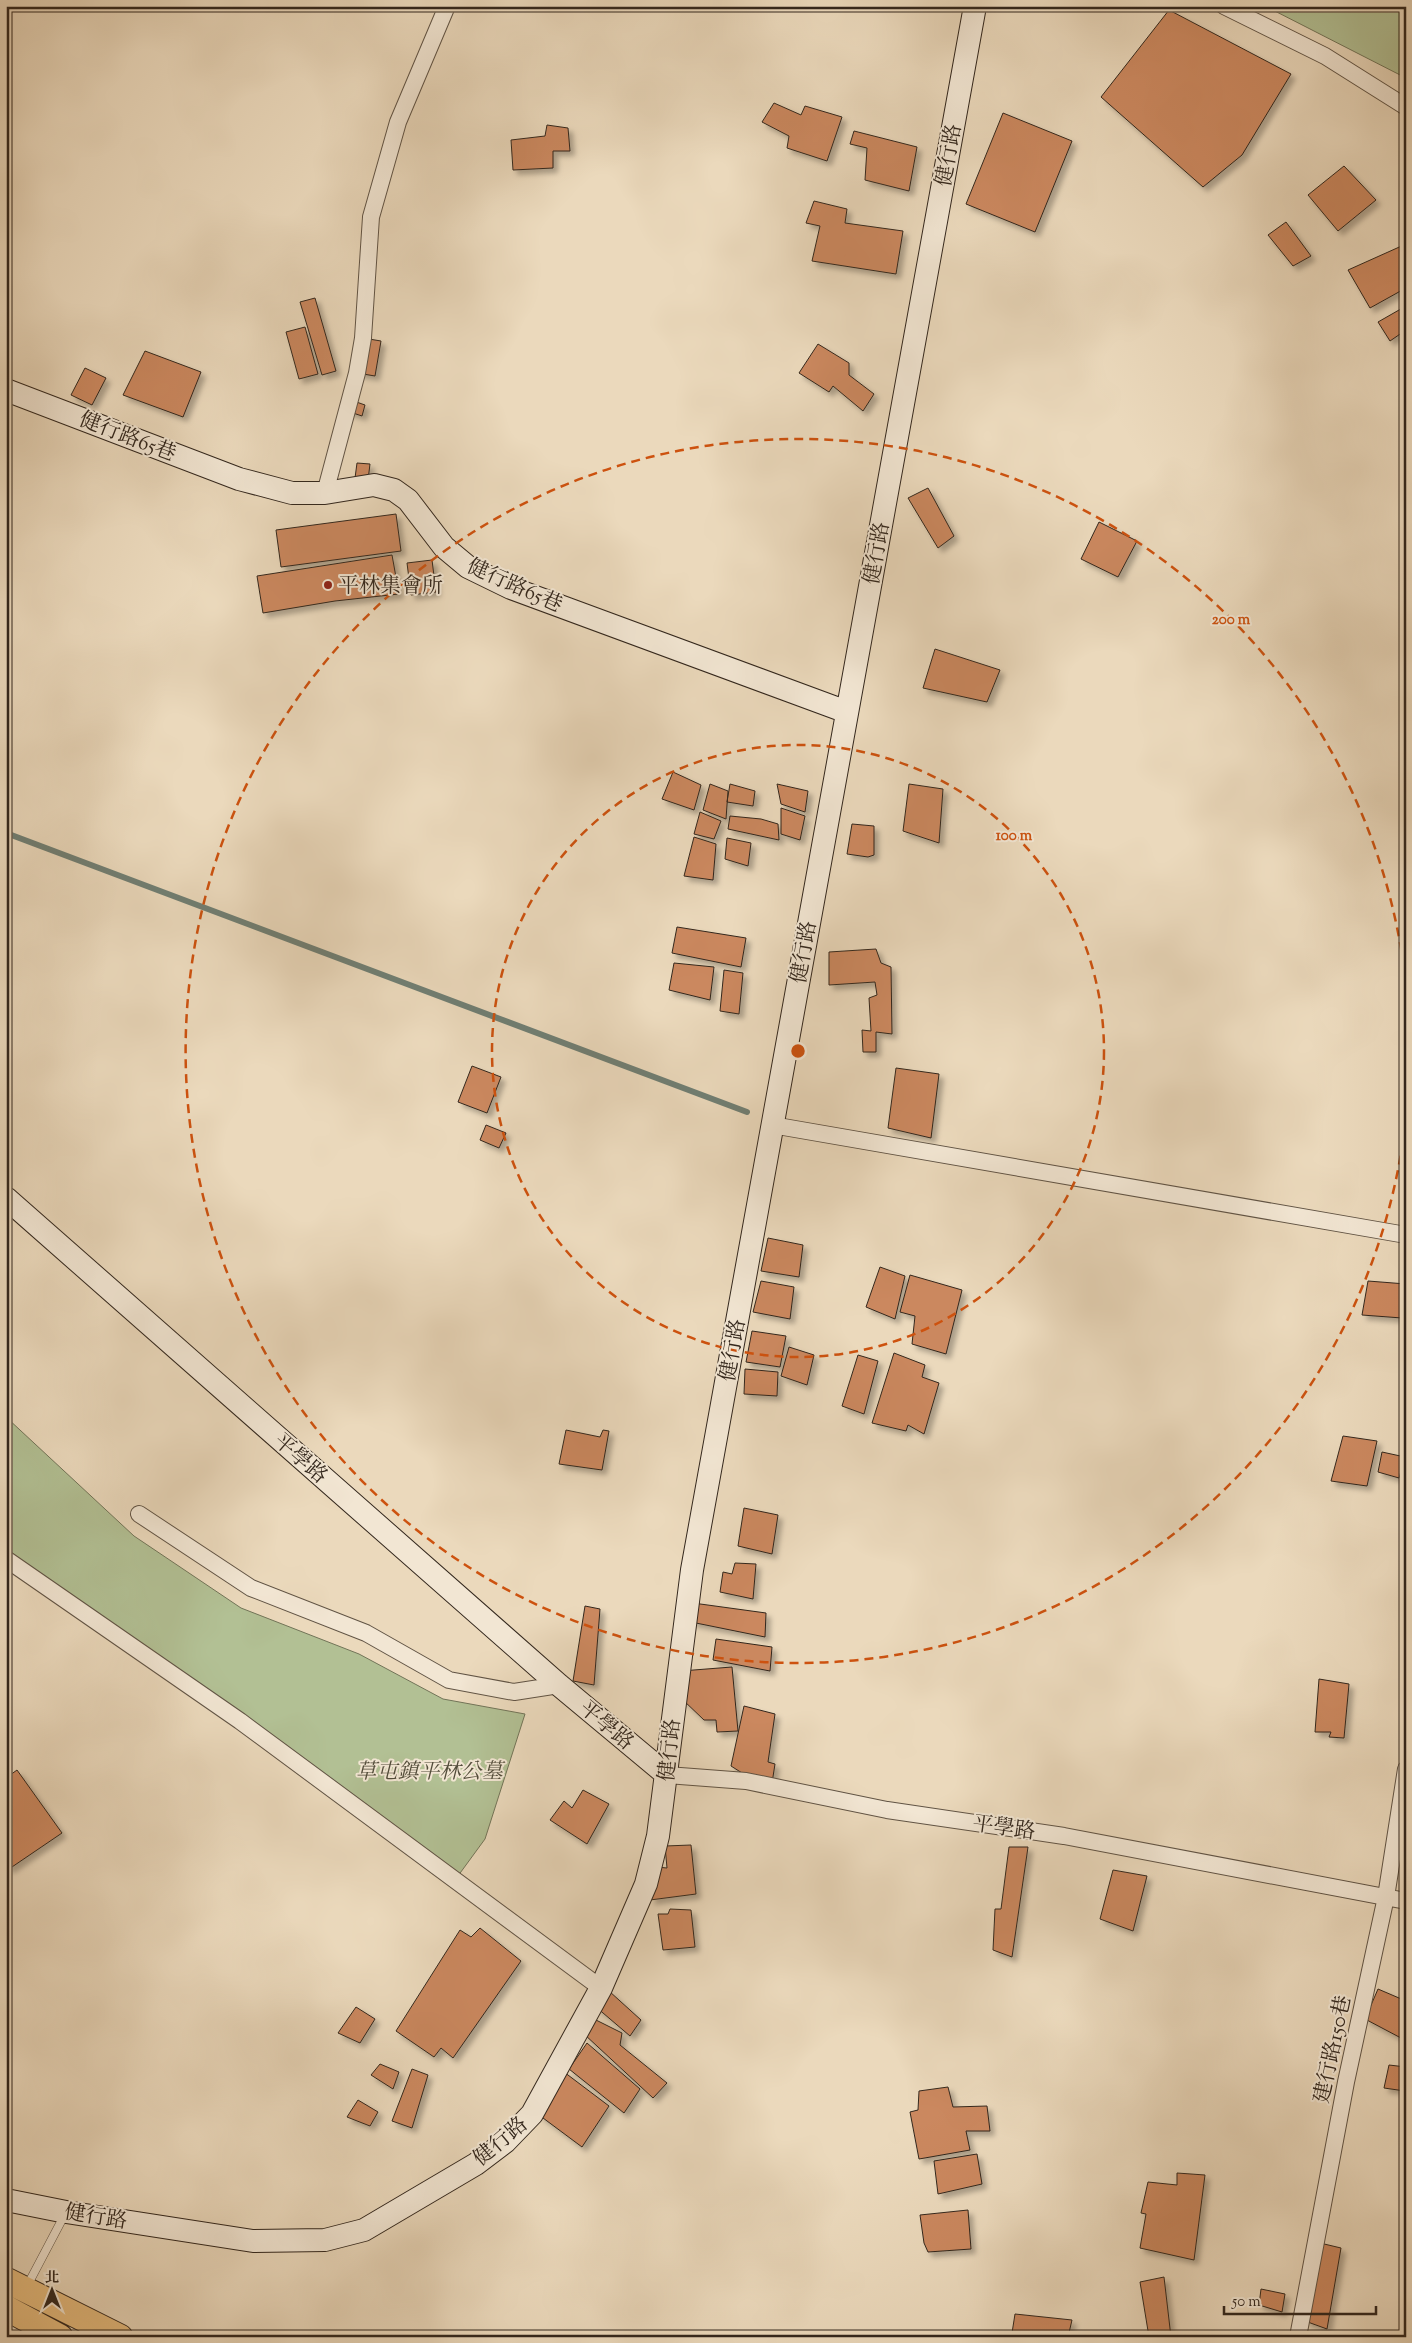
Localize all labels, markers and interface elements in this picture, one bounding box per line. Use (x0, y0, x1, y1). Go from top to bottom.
street label: 健行路 (930, 122, 970, 189)
street label: 健行路65巷 (74, 406, 180, 470)
street label: 健行路 (858, 520, 898, 587)
street label: 健行路65巷 (462, 552, 567, 621)
place label: 平林集會所 (338, 572, 443, 602)
marker: 平林集會所 (322, 579, 334, 591)
text: 200 m (1212, 610, 1251, 631)
text: 100 m (996, 826, 1033, 847)
street label: 健行路 (785, 919, 825, 986)
centre of rings (789, 1042, 807, 1060)
street label: 健行路 (714, 1317, 754, 1384)
street label: 平學路 (266, 1428, 333, 1491)
street label: 平學路 (572, 1695, 639, 1758)
street label: 健行路 (653, 1717, 689, 1783)
park label: 草屯鎮平林公墓 (356, 1758, 505, 1788)
street label: 平學路 (970, 1810, 1037, 1848)
street label: 建行路150巷 (1308, 1993, 1360, 2106)
street label: 健行路 (468, 2111, 535, 2174)
street label: 健行路 (62, 2198, 129, 2238)
north arrow (28, 2266, 78, 2316)
text: 北 (45, 2269, 59, 2289)
scale bar (1224, 2283, 1377, 2315)
text: 50 m (1231, 2292, 1261, 2313)

